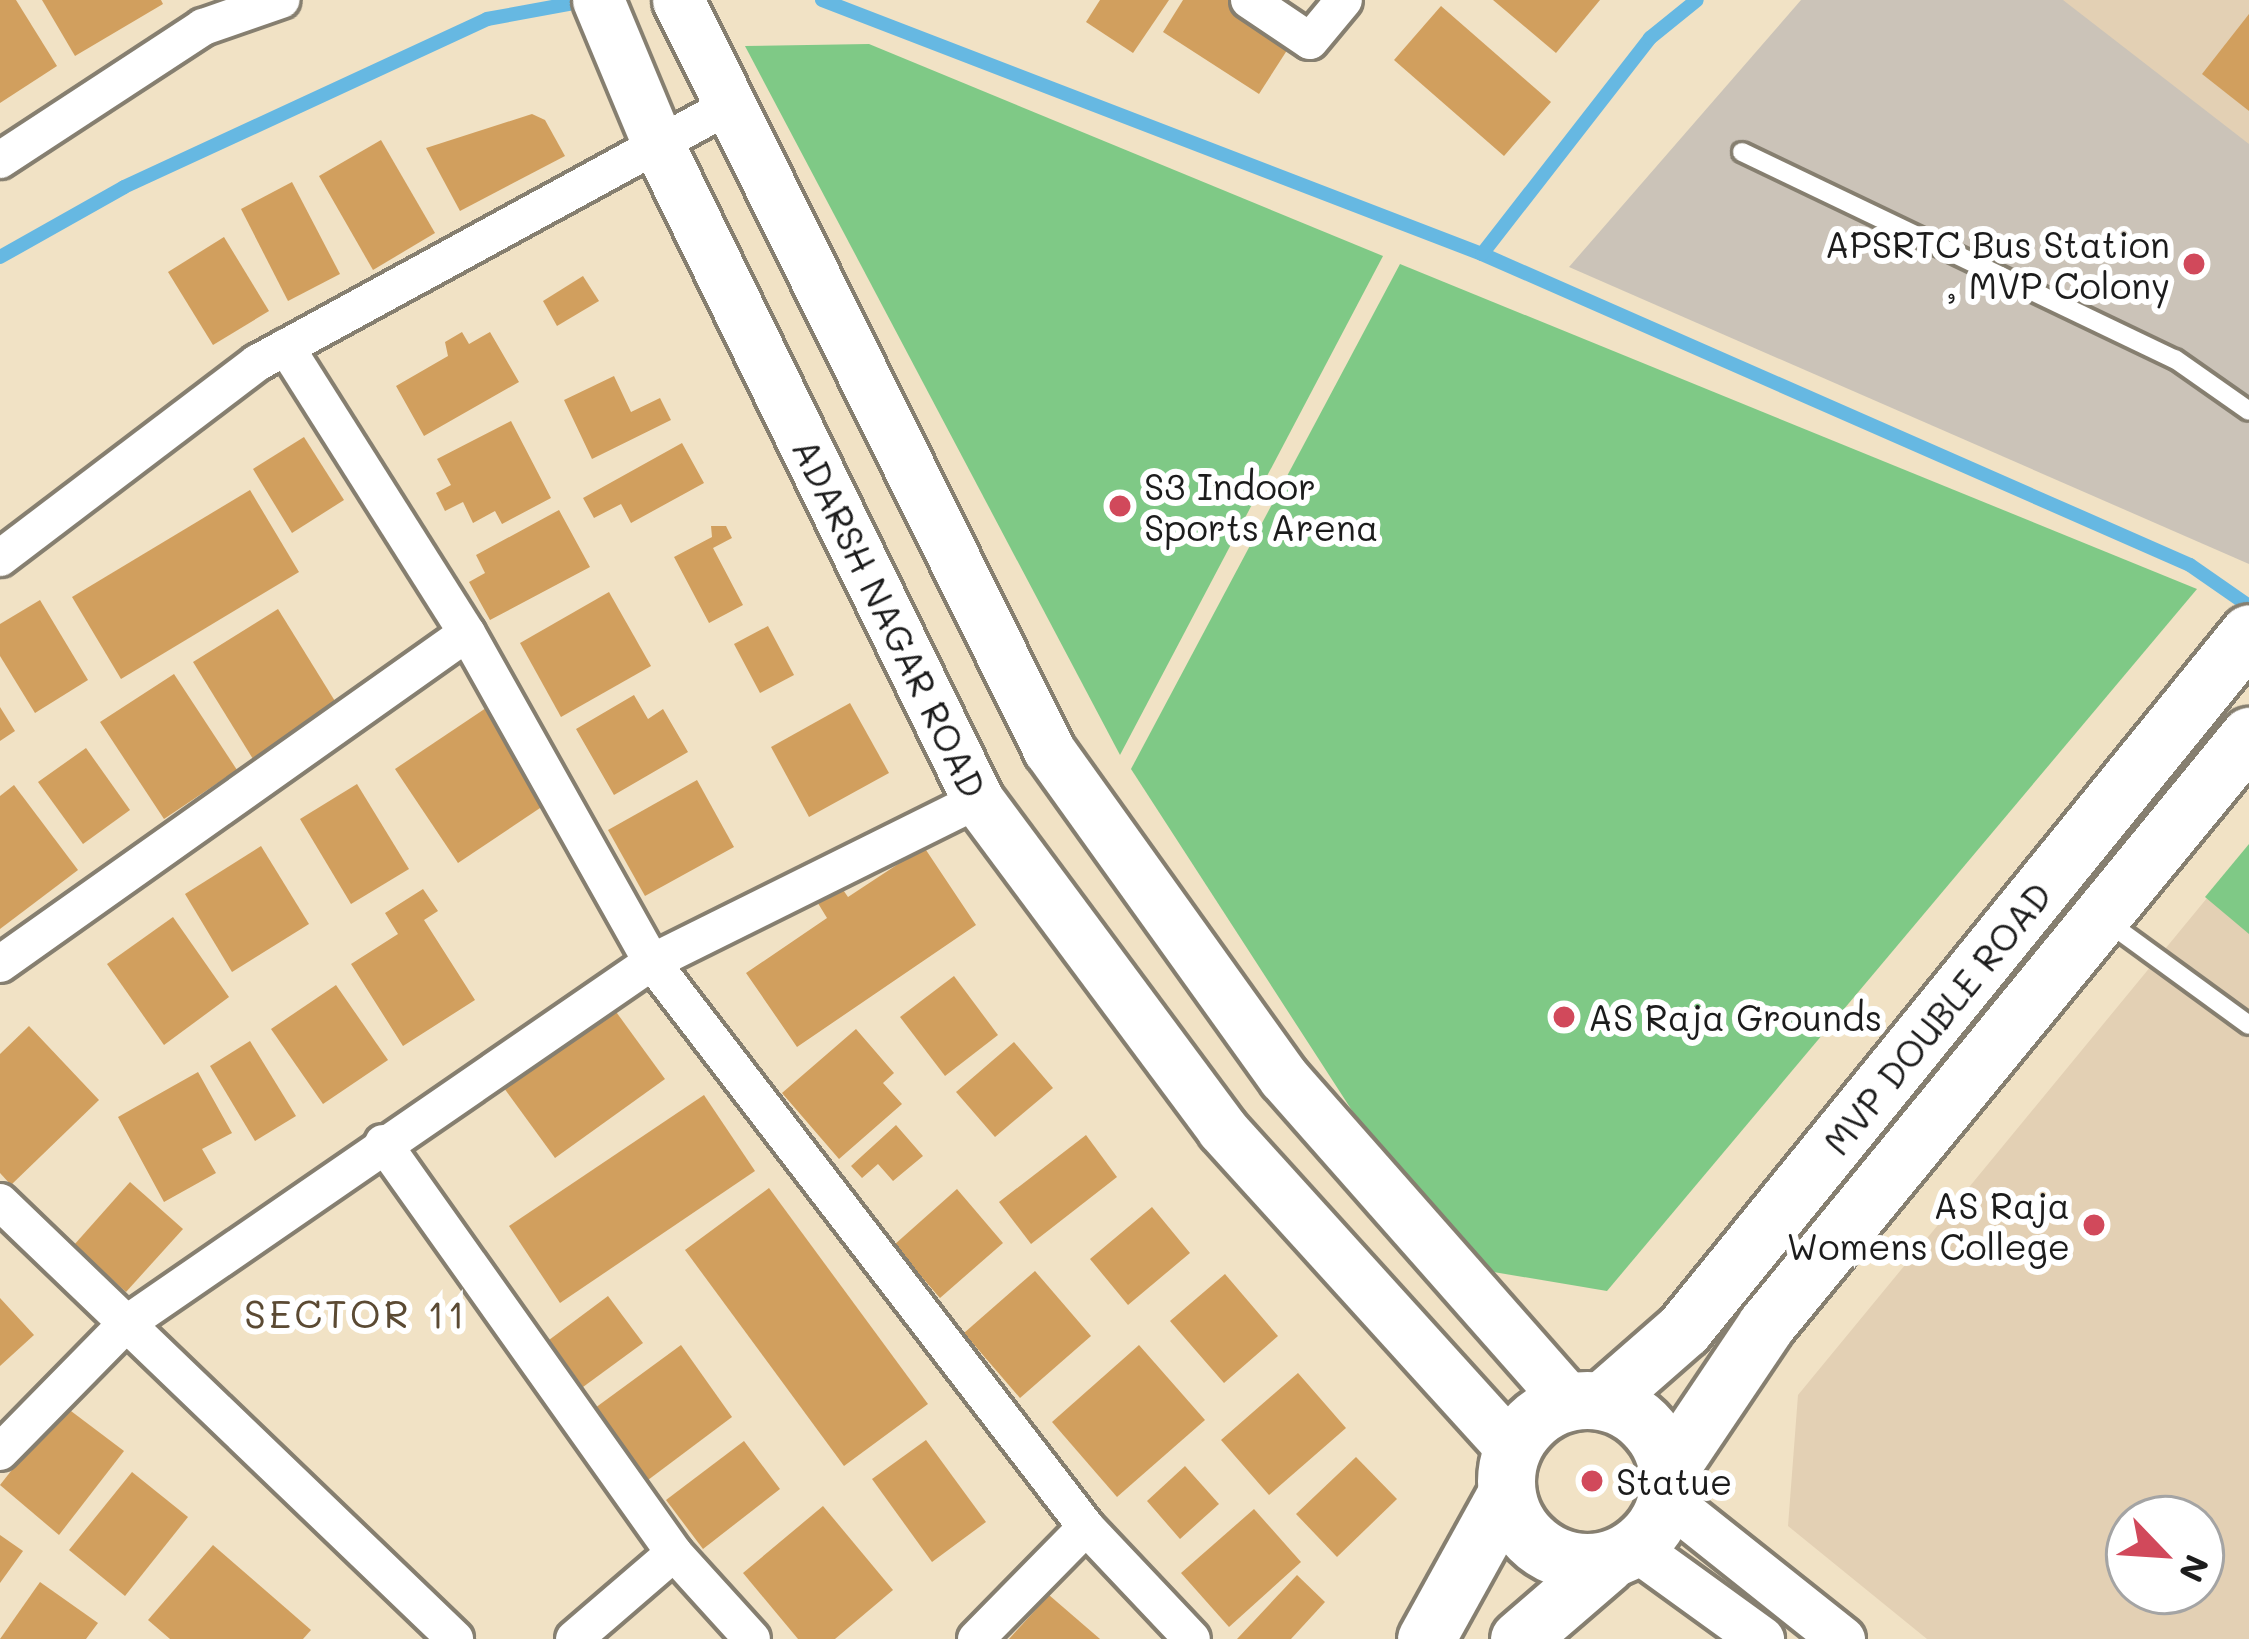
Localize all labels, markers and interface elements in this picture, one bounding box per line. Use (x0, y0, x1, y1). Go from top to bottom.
place label: APSRTC Bus Station , MVP Colony (1825, 221, 2170, 306)
marker: APSRTC Bus Station , MVP Colony (2181, 251, 2207, 277)
street label: ADARSH NAGAR ROAD (784, 431, 996, 805)
place label: S3 Indoor Sports Arena (1144, 463, 1378, 548)
marker: S3 Indoor Sports Arena (1107, 493, 1133, 519)
street label: MVP DOUBLE ROAD (1814, 873, 2060, 1163)
place label: AS Raja Grounds (1588, 995, 1882, 1039)
marker: AS Raja Grounds (1551, 1004, 1577, 1030)
place label: AS Raja Womens College (1787, 1182, 2070, 1267)
marker: AS Raja Womens College (2081, 1212, 2107, 1238)
district label: SECTOR 11 (244, 1290, 468, 1336)
place label: Statue (1616, 1459, 1732, 1503)
marker: Statue (1579, 1468, 1605, 1494)
north arrow (2105, 1495, 2225, 1615)
text: N (2171, 1549, 2220, 1590)

